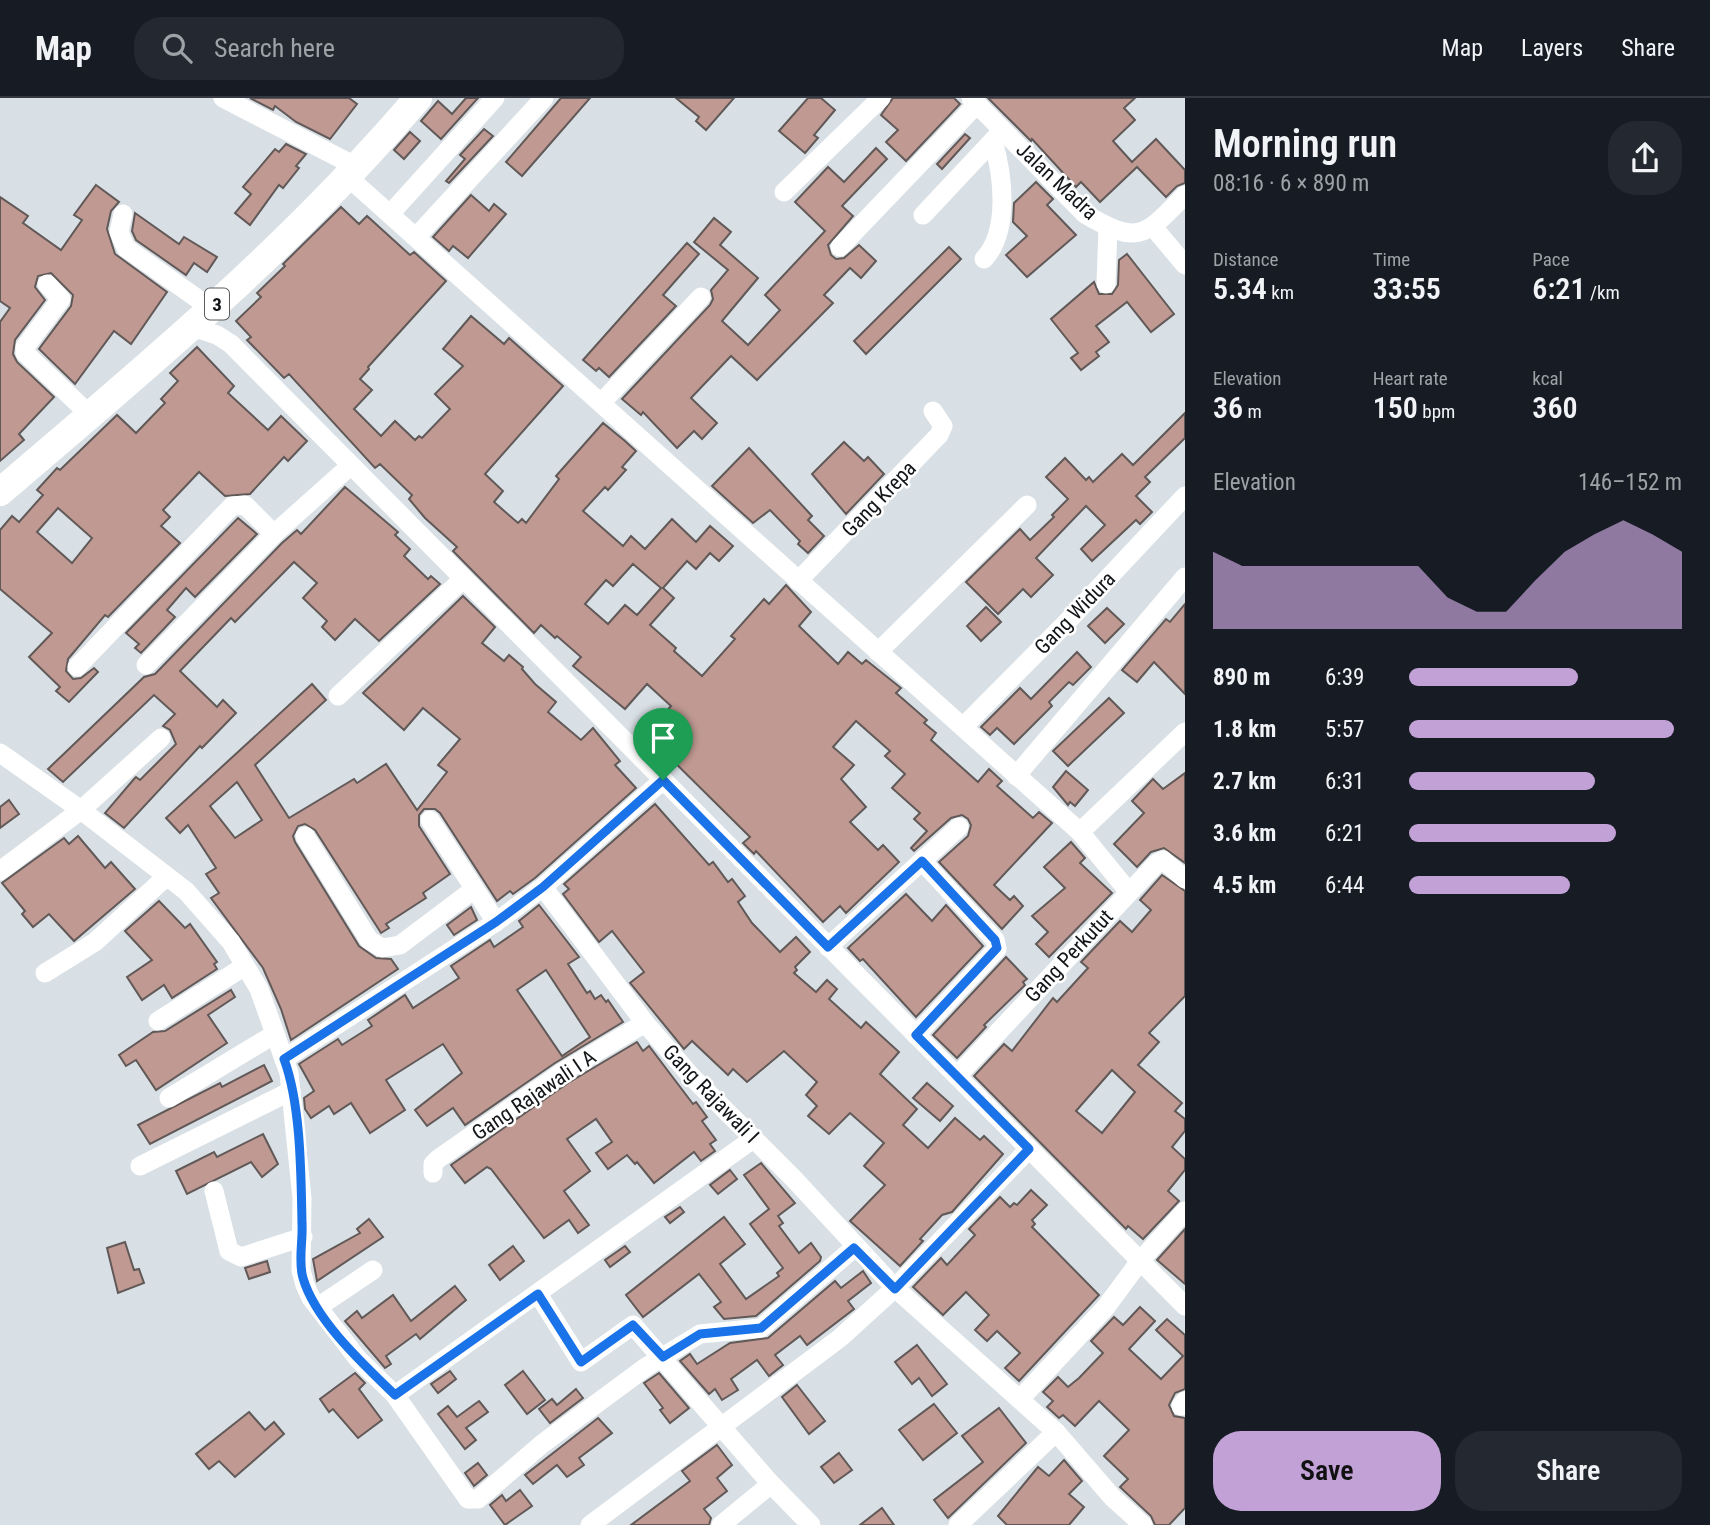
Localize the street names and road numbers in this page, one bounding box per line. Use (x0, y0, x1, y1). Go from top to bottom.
street label: Jalan Madra (1011, 137, 1103, 225)
road number: 3 (205, 288, 229, 320)
street label: Gang Krepa (837, 456, 921, 542)
street label: Gang Widura (1030, 567, 1120, 659)
street label: Gang Perkutut (1020, 905, 1118, 1007)
street label: Gang Rajawali I (658, 1040, 764, 1148)
street label: Gang Rajawali I A (468, 1045, 600, 1145)

